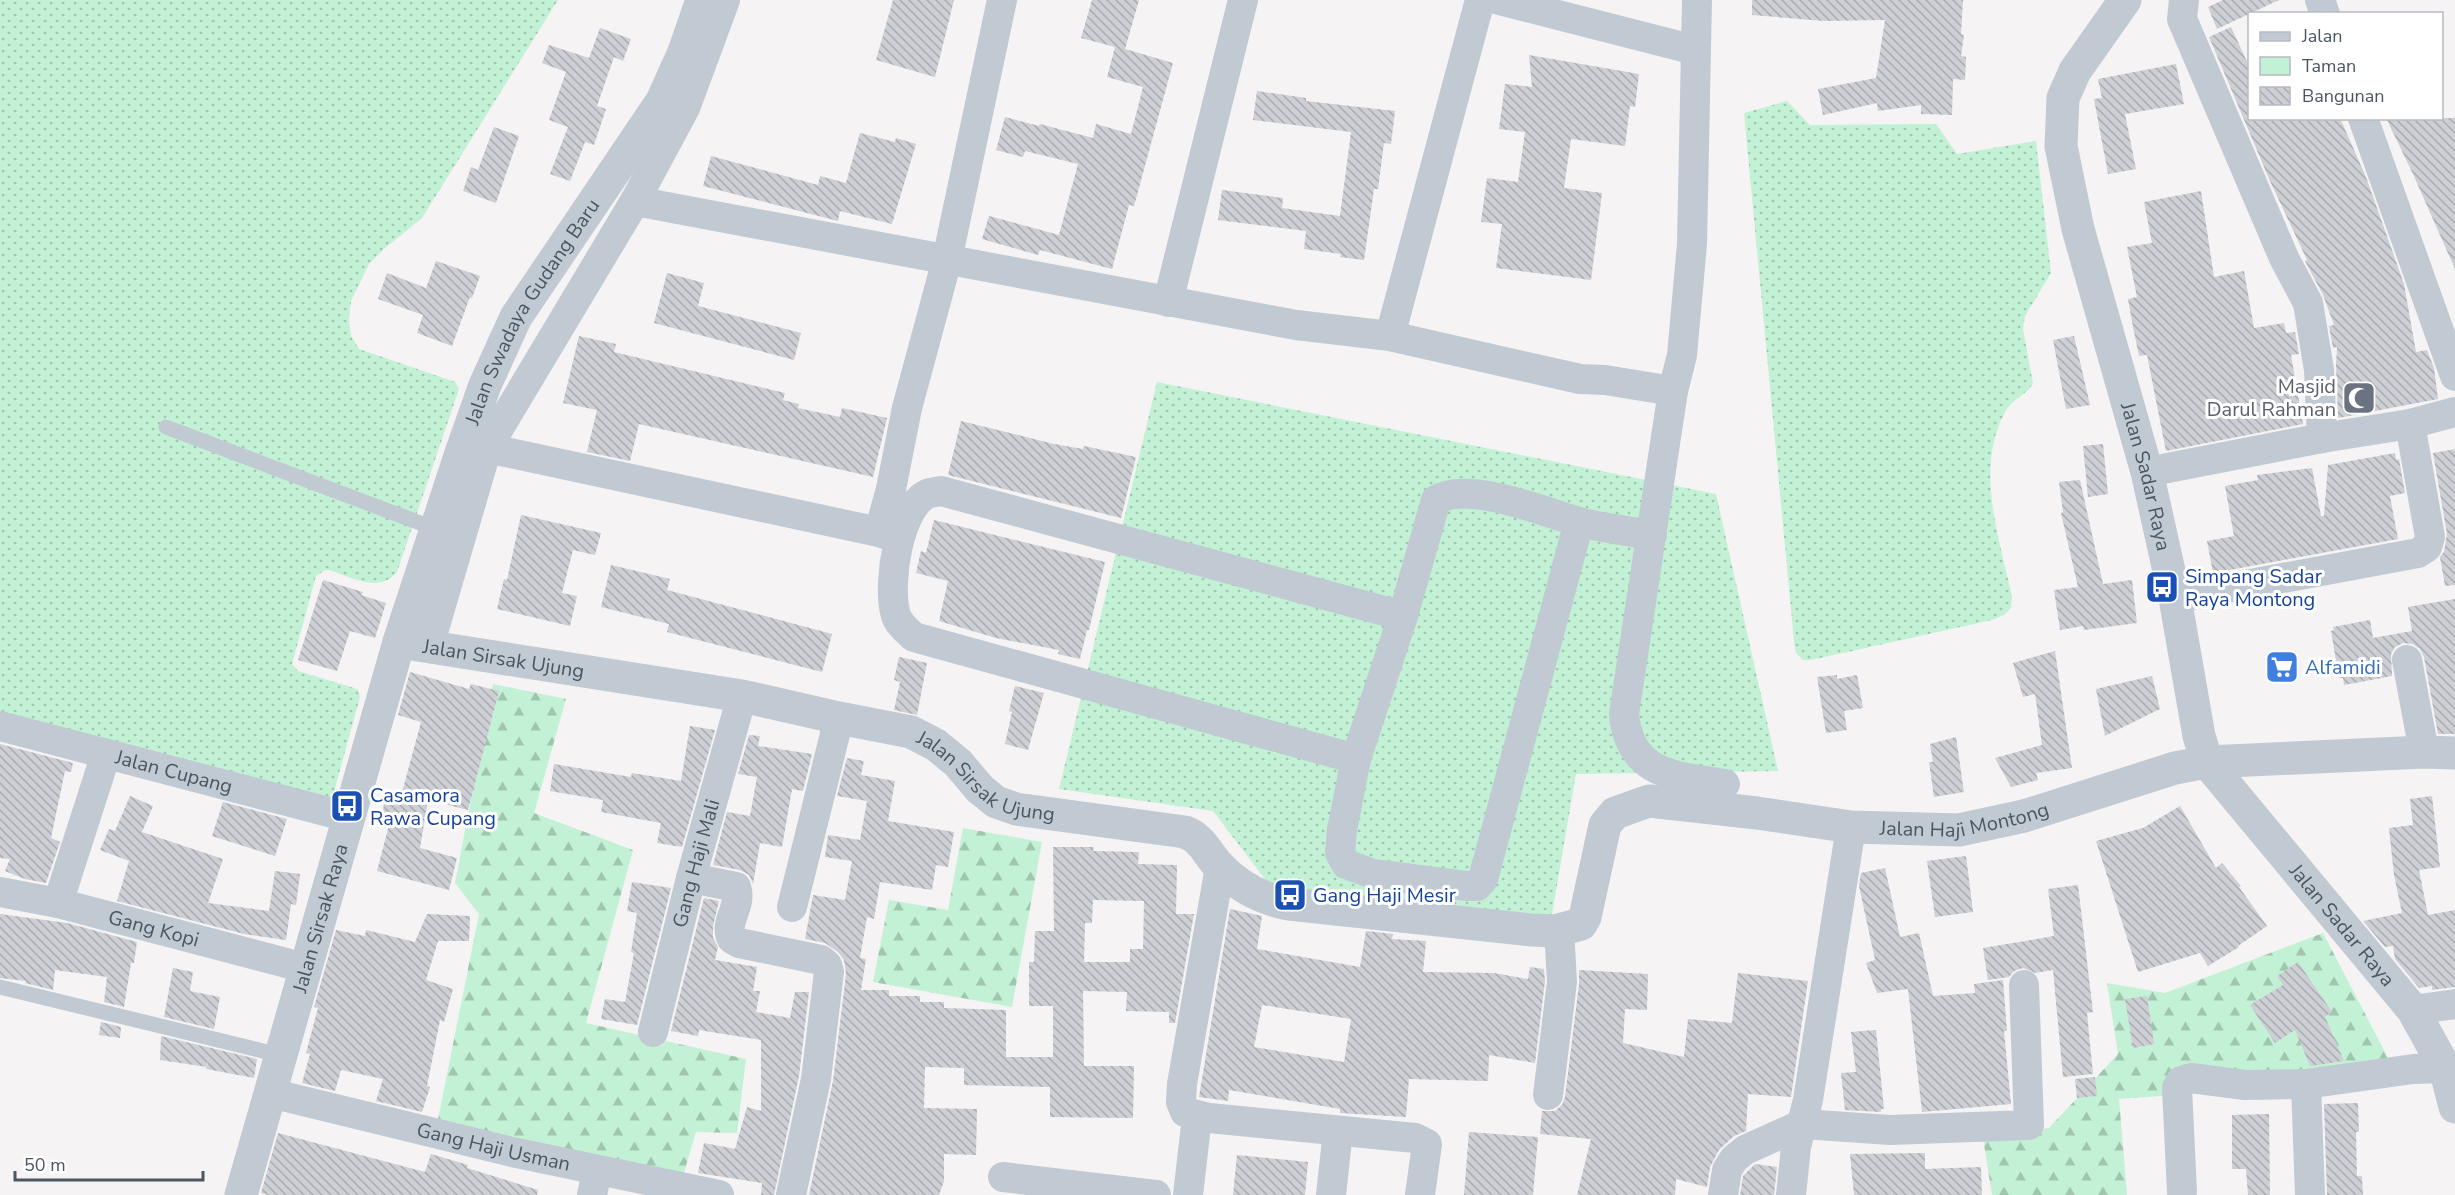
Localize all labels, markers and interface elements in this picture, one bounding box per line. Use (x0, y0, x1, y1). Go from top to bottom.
legend (2248, 12, 2443, 120)
text: Jalan (2301, 24, 2342, 48)
text: Taman (2302, 54, 2356, 78)
text: Bangunan (2302, 84, 2385, 108)
street label: Jalan Swadaya Gudang Baru (459, 193, 606, 430)
place label: Masjid Darul Rahman (2207, 373, 2336, 423)
mosque icon: Masjid Darul Rahman (2341, 380, 2377, 416)
street label: Jalan Sadar Raya (2114, 398, 2177, 553)
place label: Simpang Sadar Raya Montong (2185, 563, 2322, 613)
bus stop icon: Simpang Sadar Raya Montong (2144, 569, 2180, 605)
street label: Jalan Sirsak Ujung (420, 633, 586, 685)
supermarket icon: Alfamidi (2264, 649, 2300, 685)
place label: Alfamidi (2305, 654, 2381, 681)
street label: Jalan Sirsak Ujung (911, 724, 1056, 828)
street label: Jalan Cupang (112, 744, 235, 800)
place label: Casamora Rawa Cupang (370, 782, 496, 832)
bus stop icon: Casamora Rawa Cupang (329, 788, 365, 824)
street label: Gang Haji Mali (666, 796, 726, 931)
street label: Jalan Haji Montong (1878, 796, 2052, 844)
street label: Jalan Sirsak Raya (286, 840, 355, 997)
street label: Jalan Sadar Raya (2282, 857, 2401, 992)
bus stop icon: Gang Haji Mesir (1272, 877, 1308, 913)
place label: Gang Haji Mesir (1313, 882, 1456, 909)
street label: Gang Kopi (105, 904, 202, 954)
street label: Gang Haji Usman (414, 1116, 573, 1178)
scale bar (15, 1144, 202, 1182)
text: 50 m (24, 1153, 66, 1177)

